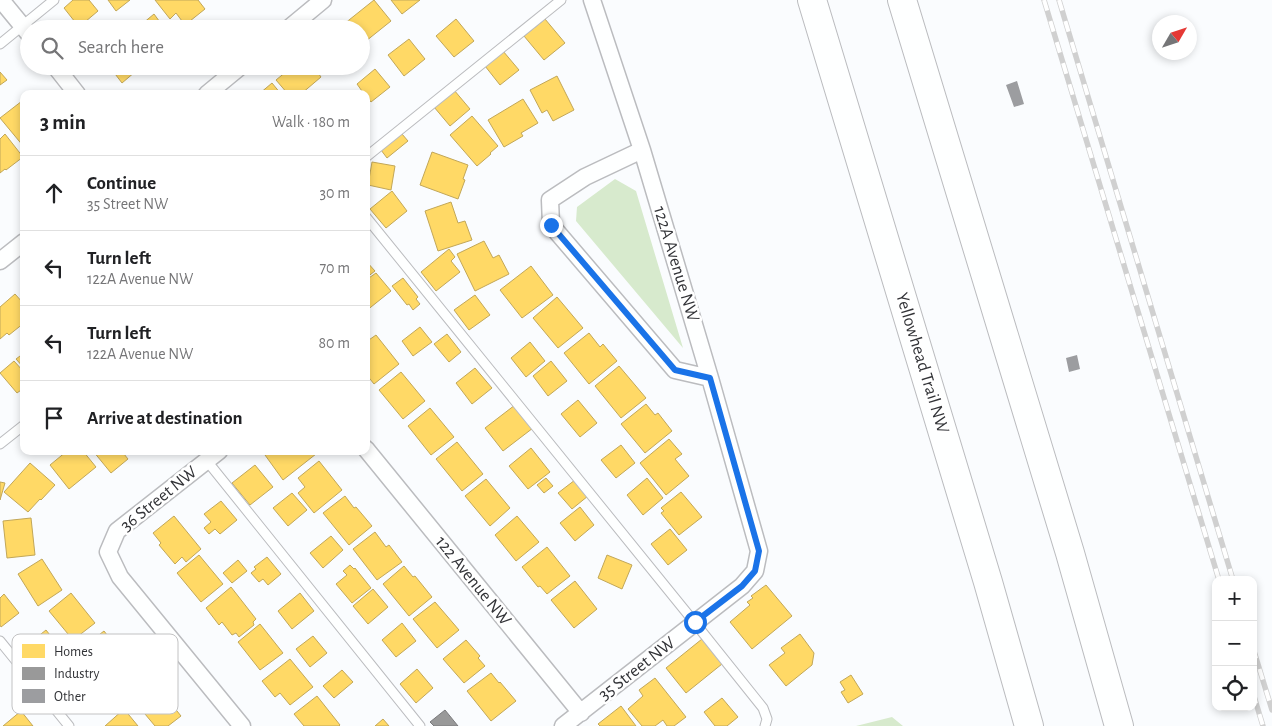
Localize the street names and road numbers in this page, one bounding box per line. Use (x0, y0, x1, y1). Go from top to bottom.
street label: 122A Avenue NW (650, 204, 702, 324)
street label: Yellowhead Trail NW (892, 291, 952, 435)
street label: 36 Street NW (117, 463, 201, 535)
street label: 122 Avenue NW (432, 533, 514, 629)
street label: 35 Street NW (595, 634, 679, 704)

